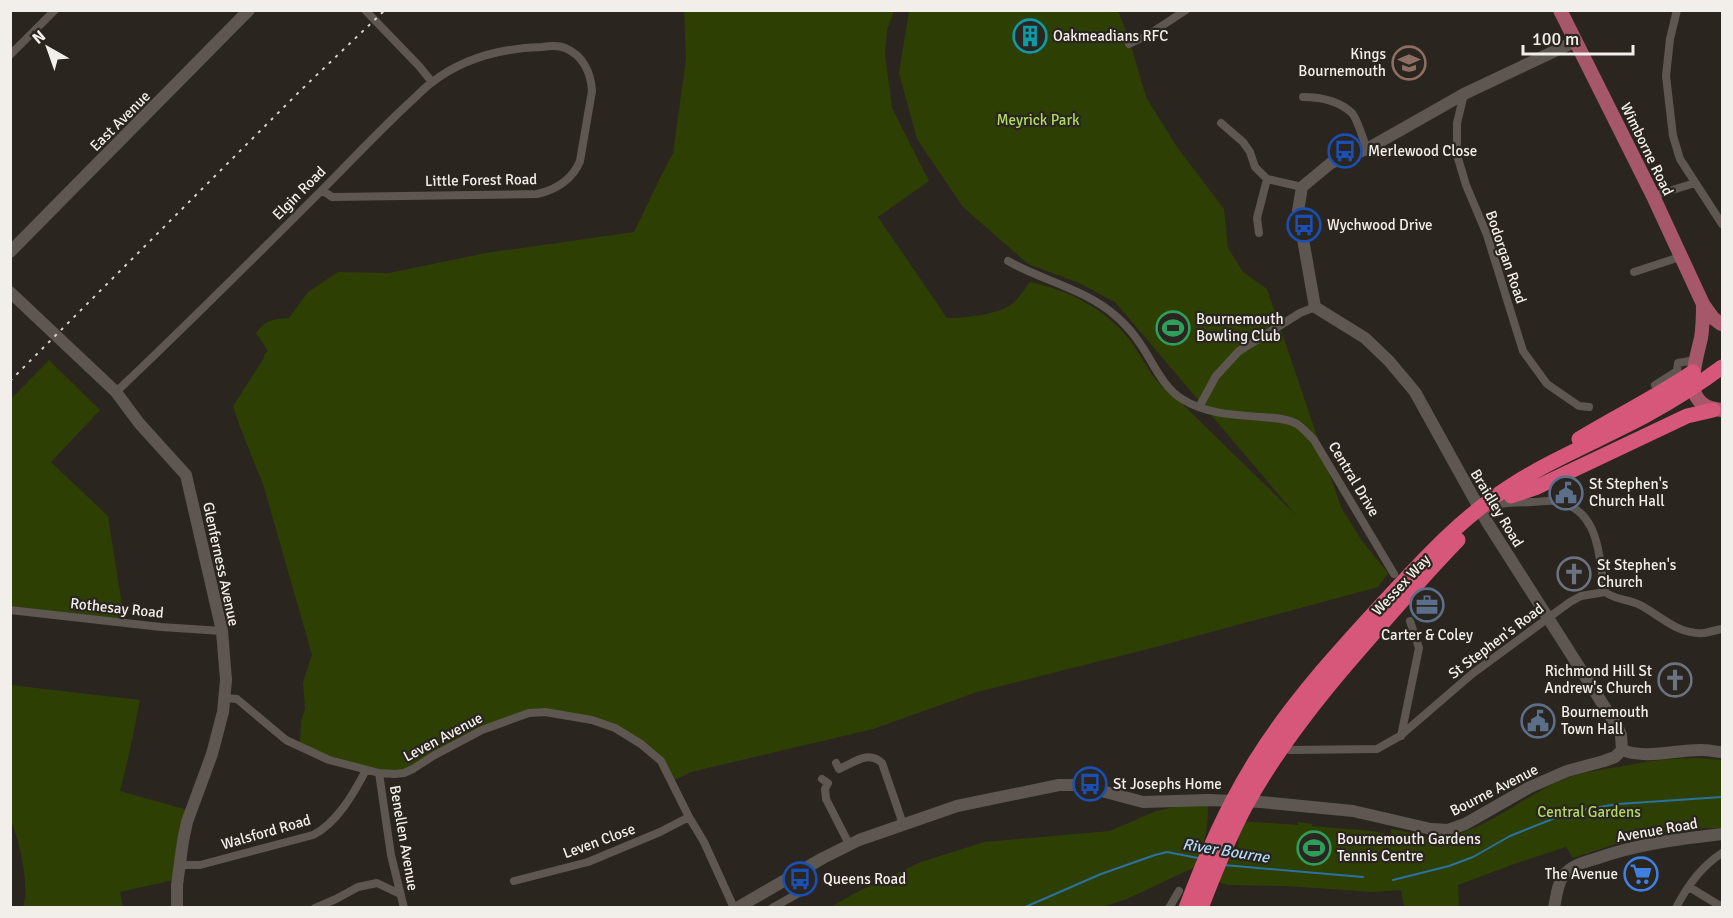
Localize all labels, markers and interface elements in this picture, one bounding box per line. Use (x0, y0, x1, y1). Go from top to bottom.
north arrow (18, 18, 78, 78)
building icon: Oakmeadians RFC (1012, 18, 1048, 54)
scale bar (1523, 18, 1632, 56)
text: N (28, 26, 50, 49)
place label: Oakmeadians RFC (1053, 27, 1168, 45)
text: 100 m (1532, 28, 1579, 50)
place label: Kings Bournemouth (1298, 45, 1386, 80)
school or university icon: Kings Bournemouth (1391, 45, 1427, 81)
street label: East Avenue (86, 87, 154, 155)
street label: Wimborne Road (1617, 100, 1677, 198)
park label: Meyrick Park (996, 111, 1080, 129)
bus stop icon: Merlewood Close (1327, 133, 1363, 169)
place label: Merlewood Close (1368, 142, 1477, 160)
street label: Elgin Road (268, 162, 330, 224)
street label: Little Forest Road (425, 170, 537, 190)
bus stop icon: Wychwood Drive (1286, 207, 1322, 243)
street label: Bodorgan Road (1482, 208, 1530, 306)
place label: Wychwood Drive (1327, 216, 1433, 234)
sports icon: Bournemouth Bowling Club (1155, 310, 1191, 346)
place label: Bournemouth Bowling Club (1196, 310, 1284, 345)
street label: Central Drive (1325, 438, 1383, 520)
street label: Braidley Road (1467, 466, 1527, 550)
public building icon: St Stephen's Church Hall (1548, 475, 1584, 511)
place label: St Stephen's Church Hall (1589, 475, 1669, 510)
street label: Glenferness Avenue (199, 500, 243, 628)
street label: Wessex Way (1368, 551, 1434, 619)
church icon: St Stephen's Church (1556, 556, 1592, 592)
place label: St Stephen's Church (1597, 556, 1677, 591)
office icon: Carter & Coley (1409, 587, 1445, 623)
street label: Rothesay Road (69, 594, 165, 622)
street label: St Stephen's Road (1445, 599, 1547, 683)
place label: Carter & Coley (1381, 626, 1473, 644)
place label: Richmond Hill St Andrew's Church (1544, 662, 1652, 697)
church icon: Richmond Hill St Andrew's Church (1657, 662, 1693, 698)
public building icon: Bournemouth Town Hall (1520, 703, 1556, 739)
place label: Bournemouth Town Hall (1561, 703, 1649, 738)
street label: Leven Avenue (400, 709, 486, 765)
street label: Bourne Avenue (1447, 760, 1541, 820)
bus stop icon: St Josephs Home (1072, 766, 1108, 802)
place label: St Josephs Home (1113, 775, 1222, 793)
street label: Benellen Avenue (386, 784, 422, 892)
park label: Central Gardens (1537, 803, 1641, 821)
street label: Walsford Road (219, 811, 313, 853)
street label: Avenue Road (1615, 814, 1699, 846)
street label: Leven Close (560, 820, 638, 862)
sports icon: Bournemouth Gardens Tennis Centre (1296, 830, 1332, 866)
place label: Bournemouth Gardens Tennis Centre (1337, 830, 1481, 865)
water label: River Bourne (1181, 834, 1272, 868)
supermarket icon: The Avenue (1623, 856, 1659, 892)
bus stop icon: Queens Road (782, 861, 818, 897)
place label: The Avenue (1545, 865, 1618, 883)
place label: Queens Road (823, 870, 906, 888)

